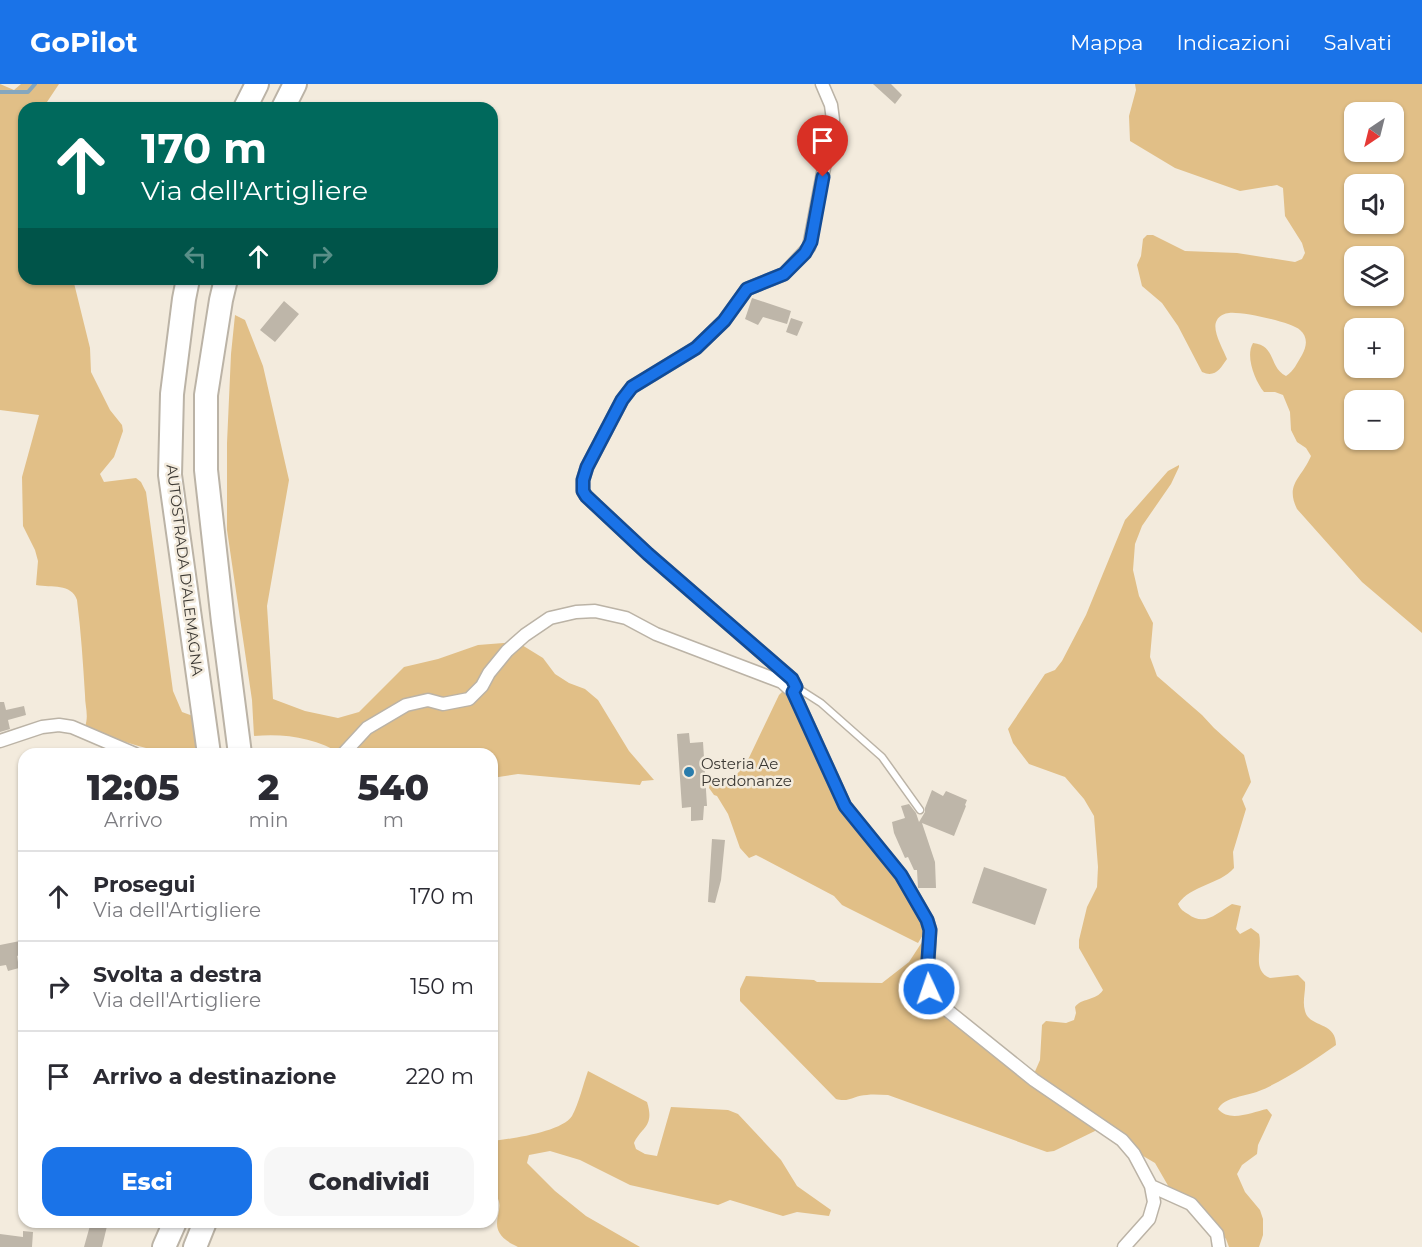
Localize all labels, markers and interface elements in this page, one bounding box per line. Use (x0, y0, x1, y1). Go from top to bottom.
text: GoPilot (30, 25, 138, 59)
text: Mappa (1070, 30, 1143, 55)
text: Indicazioni (1176, 30, 1291, 55)
text: Salvati (1324, 30, 1392, 55)
north arrow (1344, 102, 1404, 162)
map controls (1344, 102, 1404, 450)
pin (797, 115, 848, 177)
text: 170 m (141, 122, 267, 174)
icon: arrive (806, 124, 839, 157)
icon: ahead (42, 126, 120, 204)
text: Via dell'Artigliere (141, 174, 368, 207)
button: sound (1344, 174, 1404, 234)
icon: left (179, 240, 212, 273)
icon: ahead (242, 240, 275, 273)
icon: right (305, 240, 338, 273)
button: layers (1344, 246, 1404, 306)
button: + (1344, 318, 1404, 378)
button: − (1344, 390, 1404, 450)
street label: AUTOSTRADA D'ALEMAGNA (163, 463, 207, 677)
place label: Osteria Ae Perdonanze (701, 754, 792, 790)
text: 12:05 (87, 765, 180, 809)
text: 2 (258, 765, 279, 809)
text: 540 (357, 765, 429, 809)
marker: Osteria Ae Perdonanze (682, 765, 696, 779)
text: Arrivo (104, 808, 163, 832)
text: min (248, 808, 289, 832)
text: m (383, 808, 404, 832)
text: Prosegui (93, 871, 195, 898)
icon: ahead (42, 880, 75, 913)
text: 170 m (410, 883, 474, 910)
text: Via dell'Artigliere (93, 898, 261, 922)
position arrow (897, 957, 961, 1021)
text: Svolta a destra (93, 961, 262, 988)
icon: right (42, 970, 75, 1003)
text: 150 m (410, 973, 474, 1000)
text: Via dell'Artigliere (93, 988, 261, 1012)
icon: arrive (42, 1060, 75, 1093)
text: Arrivo a destinazione (93, 1063, 336, 1090)
text: 220 m (405, 1063, 474, 1090)
button: Esci (42, 1147, 252, 1216)
button: Condividi (264, 1147, 474, 1216)

